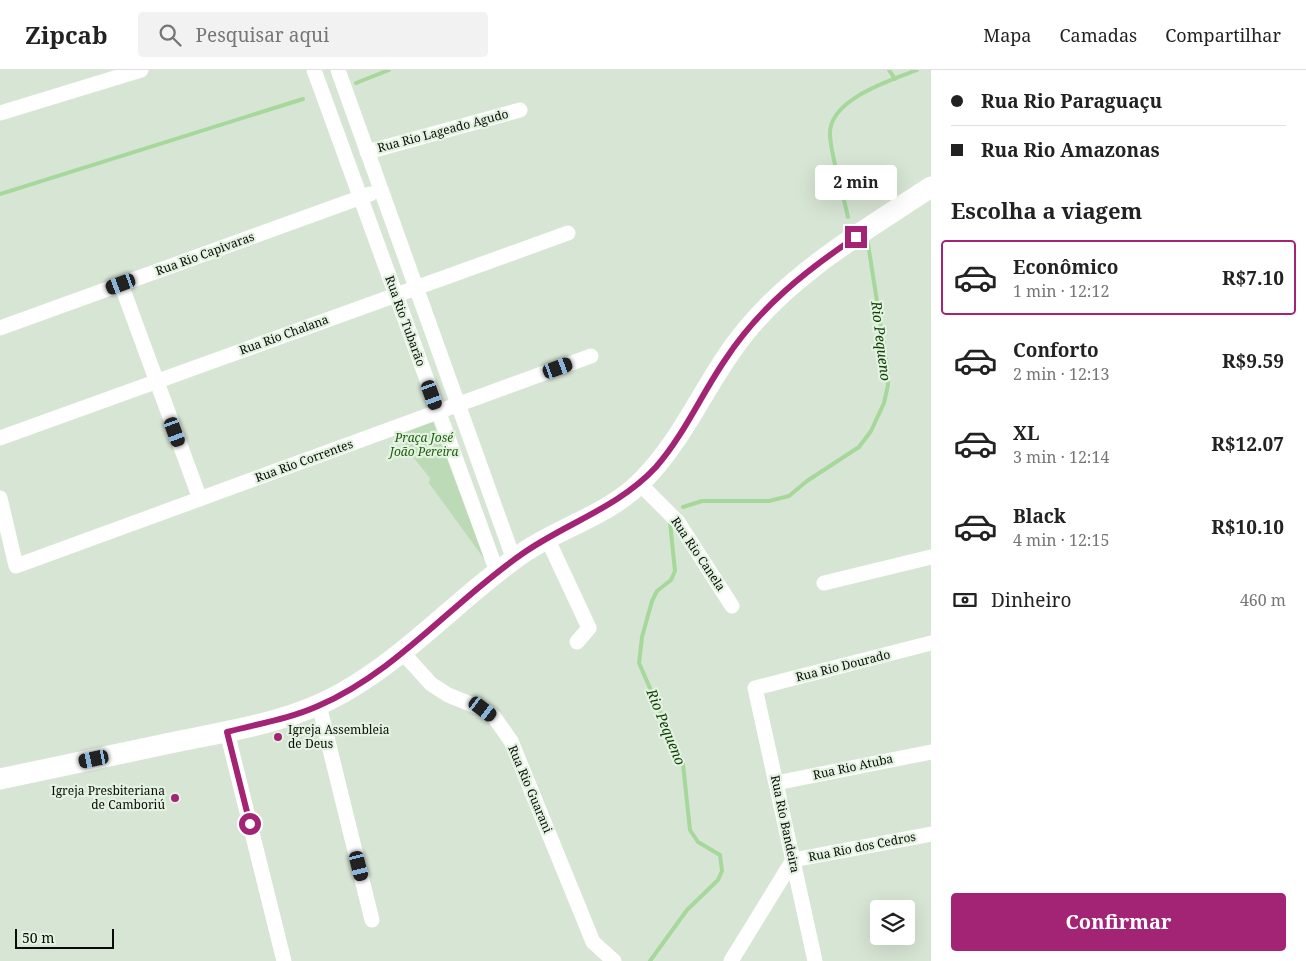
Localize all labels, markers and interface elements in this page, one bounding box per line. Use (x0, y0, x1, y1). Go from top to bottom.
search box (138, 12, 488, 57)
text: Zipcab (25, 18, 108, 51)
icon: search (156, 21, 184, 49)
text: Pesquisar aqui (196, 22, 329, 48)
text: Mapa (983, 23, 1032, 47)
text: Camadas (1060, 23, 1137, 47)
text: Compartilhar (1165, 23, 1281, 47)
text: Rua Rio Paraguaçu (981, 88, 1162, 114)
street label: Rua Rio Lageado Agudo (375, 105, 510, 156)
text: Rua Rio Amazonas (981, 137, 1160, 163)
callout: 2 min (815, 164, 897, 200)
text: 2 min (833, 171, 879, 193)
text: Escolha a viagem (951, 195, 1142, 225)
route end (845, 226, 867, 248)
street label: Rua Rio Capivaras (153, 228, 256, 279)
text: Econômico (1013, 254, 1119, 280)
icon: car (953, 255, 998, 300)
text: R$7.10 (1222, 265, 1284, 291)
car (104, 272, 137, 296)
street label: Rua Rio Tubarão (381, 273, 430, 369)
text: 1 min · 12:12 (1013, 280, 1109, 302)
water label: Rio Pequeno (867, 299, 896, 382)
street label: Rua Rio Chalana (237, 310, 331, 359)
text: Conforto (1013, 337, 1099, 363)
icon: car (953, 338, 998, 383)
text: R$9.59 (1222, 348, 1284, 374)
car (541, 356, 574, 380)
text: 2 min · 12:13 (1013, 363, 1109, 385)
car (419, 378, 444, 412)
car (162, 415, 187, 449)
text: XL (1013, 420, 1039, 446)
icon: car (953, 421, 998, 466)
park label: Praça José João Pereira (388, 429, 458, 460)
text: R$12.07 (1211, 431, 1284, 457)
street label: Rua Rio Correntes (253, 435, 355, 486)
text: 3 min · 12:14 (1013, 446, 1109, 468)
text: Black (1013, 503, 1066, 529)
icon: car (953, 504, 998, 549)
street label: Rua Rio Canela (667, 513, 730, 594)
text: R$10.10 (1211, 514, 1284, 540)
text: 4 min · 12:15 (1013, 529, 1109, 551)
icon: cash (951, 586, 979, 614)
text: Dinheiro (991, 587, 1071, 613)
text: 460 m (1240, 589, 1286, 611)
street label: Rua Rio Dourado (794, 646, 892, 685)
water label: Rio Pequeno (642, 685, 690, 768)
car (466, 694, 499, 724)
place label: Igreja Assembleia de Deus (288, 721, 390, 752)
marker: Igreja Assembleia de Deus (272, 731, 284, 743)
street label: Rua Rio Guarani (504, 742, 557, 835)
car (77, 749, 110, 769)
street label: Rua Rio Atuba (811, 750, 895, 783)
street label: Rua Rio Bandeira (767, 774, 804, 874)
place label: Igreja Presbiteriana de Camboriú (51, 782, 165, 813)
marker: Igreja Presbiteriana de Camboriú (169, 792, 181, 804)
route start (239, 813, 261, 835)
street label: Rua Rio dos Cedros (807, 828, 917, 865)
car (348, 850, 369, 882)
button: Confirmar (951, 893, 1286, 951)
map controls (870, 900, 915, 945)
button: layers (870, 900, 915, 945)
scale bar (15, 926, 114, 949)
text: 50 m (22, 928, 55, 947)

